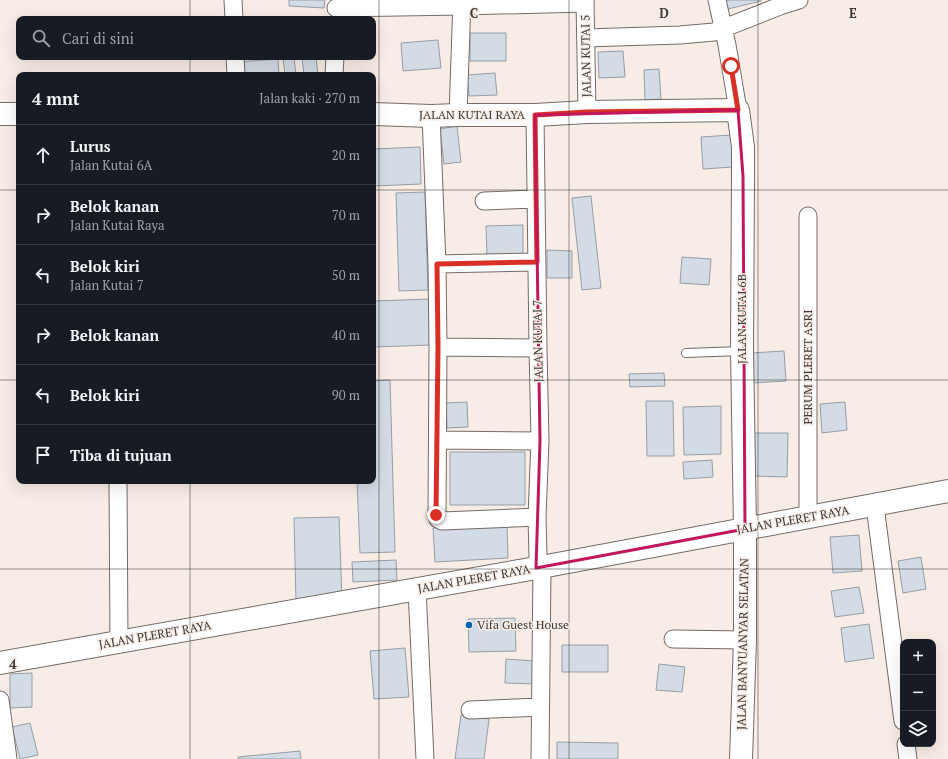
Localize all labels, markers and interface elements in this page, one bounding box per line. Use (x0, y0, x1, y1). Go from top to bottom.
text: C (470, 4, 478, 22)
text: D (659, 4, 669, 22)
text: E (849, 4, 857, 22)
street label: JALAN KUTAI 5 (577, 14, 594, 98)
search box (16, 16, 376, 60)
icon: search (30, 27, 52, 49)
text: Cari di sini (62, 28, 134, 48)
route start (722, 57, 740, 75)
text: 4 mnt (32, 87, 80, 110)
text: Jalan kaki · 270 m (259, 89, 360, 107)
street label: JALAN KUTAI RAYA (419, 107, 526, 122)
text: Lurus (70, 136, 111, 156)
icon: ahead (32, 144, 54, 166)
text: 20 m (332, 146, 360, 164)
text: Jalan Kutai 6A (70, 156, 153, 174)
text: Belok kanan (70, 196, 159, 216)
icon: right (32, 204, 54, 226)
text: 70 m (332, 206, 360, 224)
text: Jalan Kutai Raya (70, 216, 165, 234)
text: Belok kiri (70, 256, 140, 276)
icon: left (32, 264, 54, 286)
text: 50 m (332, 266, 360, 284)
street label: JALAN KUTAI 6B (734, 274, 749, 364)
text: Jalan Kutai 7 (70, 276, 144, 294)
street label: JALAN KUTAI 7 (529, 299, 546, 383)
street label: PERUM PLERET ASRI (800, 309, 815, 425)
icon: right (32, 324, 54, 346)
text: Belok kanan (70, 325, 159, 345)
text: 40 m (332, 326, 360, 344)
icon: left (32, 384, 54, 406)
text: Belok kiri (70, 385, 140, 405)
text: 90 m (332, 386, 360, 404)
icon: arrive (32, 444, 54, 466)
text: Tiba di tujuan (70, 445, 172, 465)
street label: JALAN PLERET RAYA (735, 502, 851, 537)
route end (427, 506, 445, 524)
street label: JALAN BANYUANYAR SELATAN (734, 558, 752, 730)
street label: JALAN PLERET RAYA (416, 561, 532, 596)
street label: JALAN PLERET RAYA (97, 617, 213, 652)
place label: Vifa Guest House (477, 617, 569, 632)
marker: Vifa Guest House (464, 620, 474, 630)
map controls (900, 639, 936, 747)
button: + (900, 639, 936, 675)
text: 4 (9, 655, 17, 673)
button: − (900, 675, 936, 711)
button: layers (900, 711, 936, 747)

